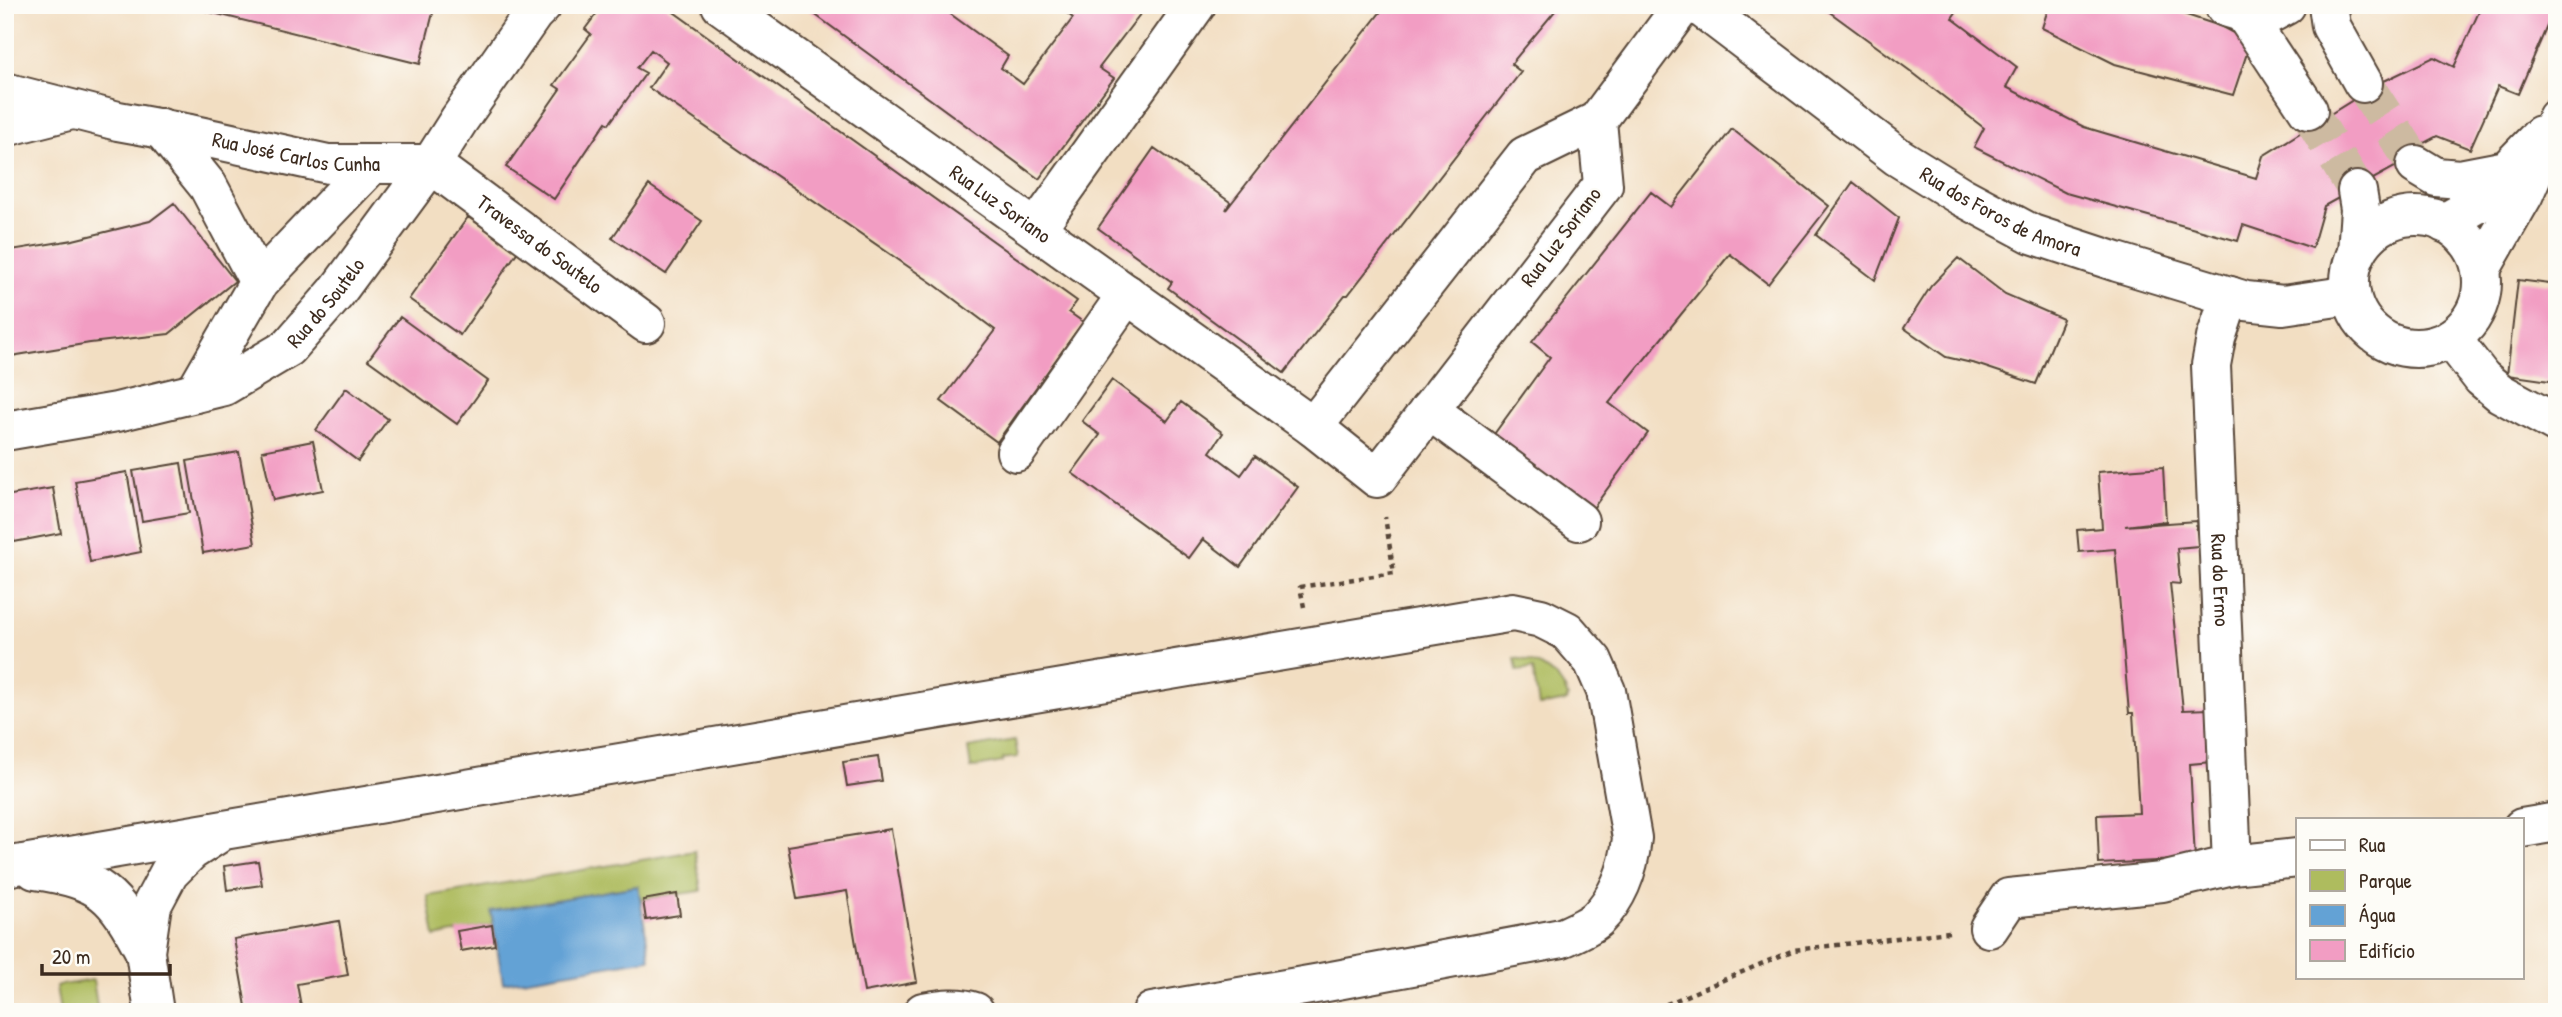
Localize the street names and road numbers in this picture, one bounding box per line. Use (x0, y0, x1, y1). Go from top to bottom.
street label: Rua José Carlos Cunha (210, 124, 380, 178)
street label: Rua Luz Soriano (944, 158, 1057, 250)
street label: Rua dos Foros de Amora (1915, 159, 2085, 263)
street label: Rua Luz Soriano (1513, 181, 1608, 293)
street label: Travessa do Soutelo (471, 188, 609, 300)
street label: Rua do Soutelo (280, 252, 371, 354)
street label: Rua do Ermo (2204, 533, 2237, 627)

